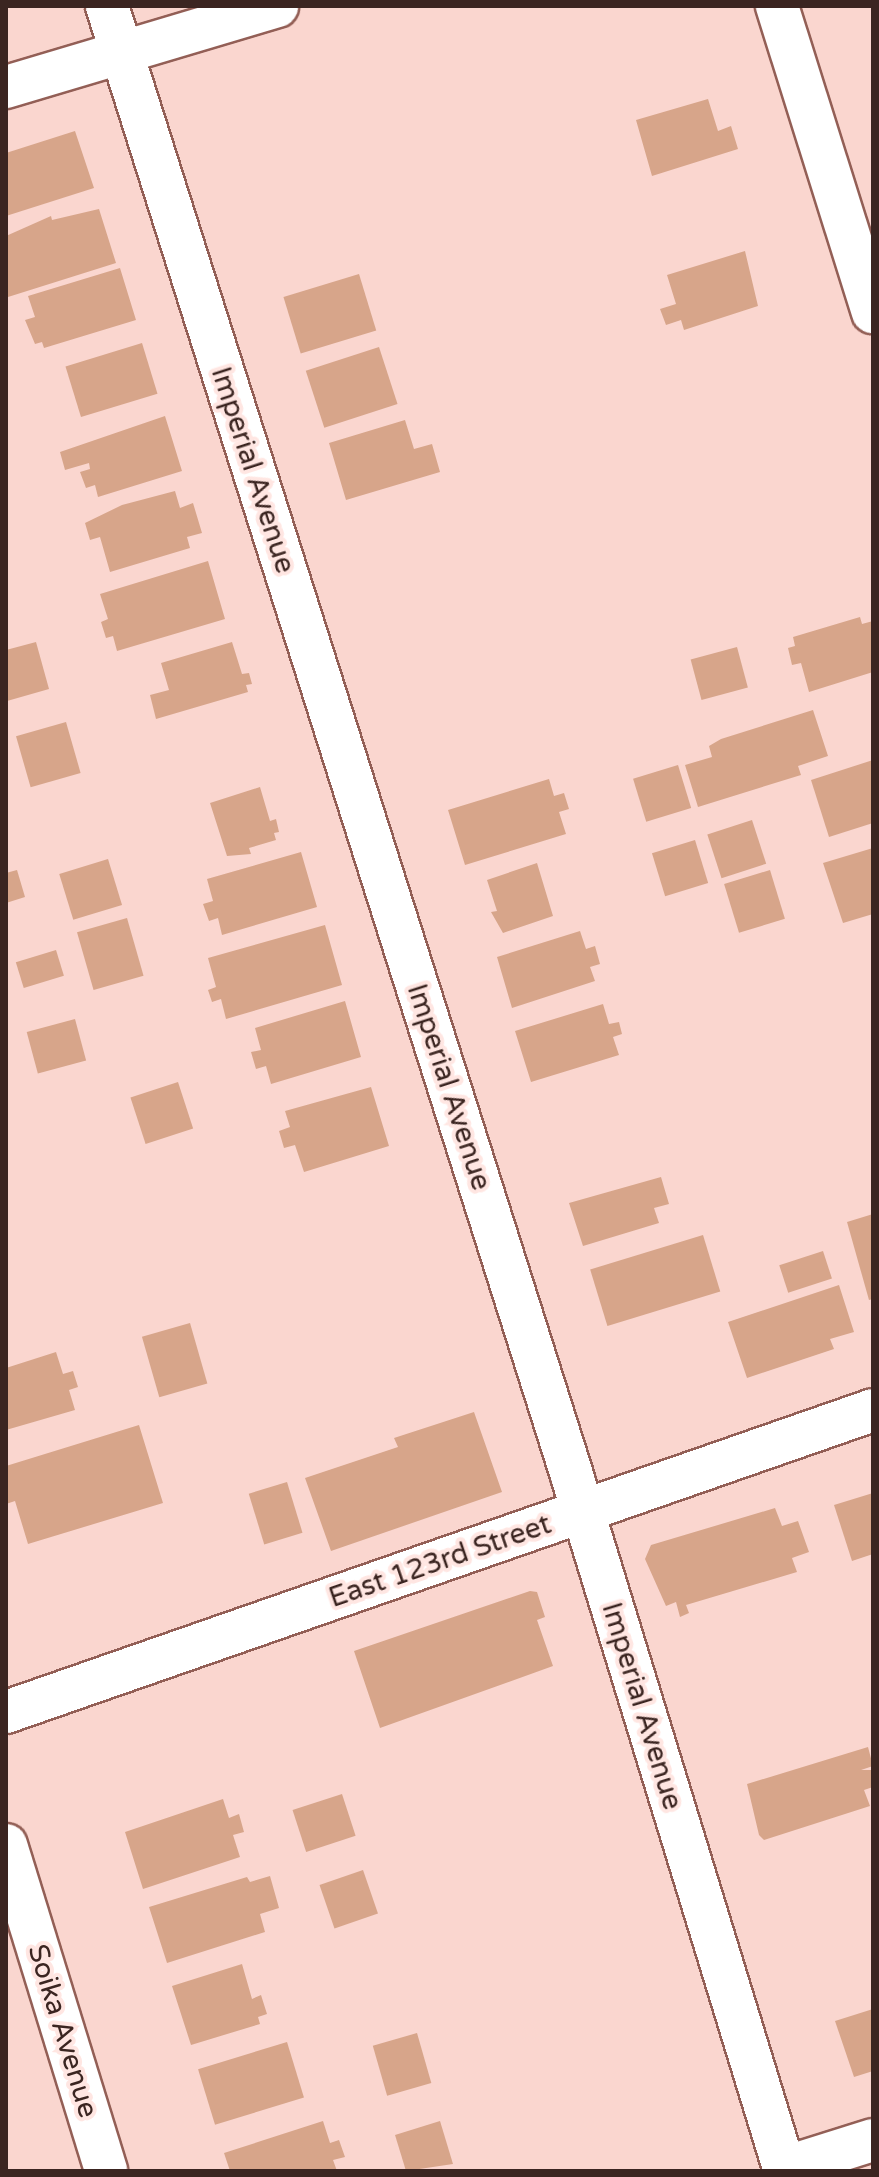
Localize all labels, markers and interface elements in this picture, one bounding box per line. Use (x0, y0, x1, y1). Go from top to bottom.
street label: Imperial Avenue (204, 363, 302, 577)
street label: Imperial Avenue (400, 980, 498, 1194)
street label: East 123rd Street (325, 1507, 555, 1615)
street label: Imperial Avenue (595, 1598, 689, 1814)
street label: Soika Avenue (21, 1940, 105, 2122)

